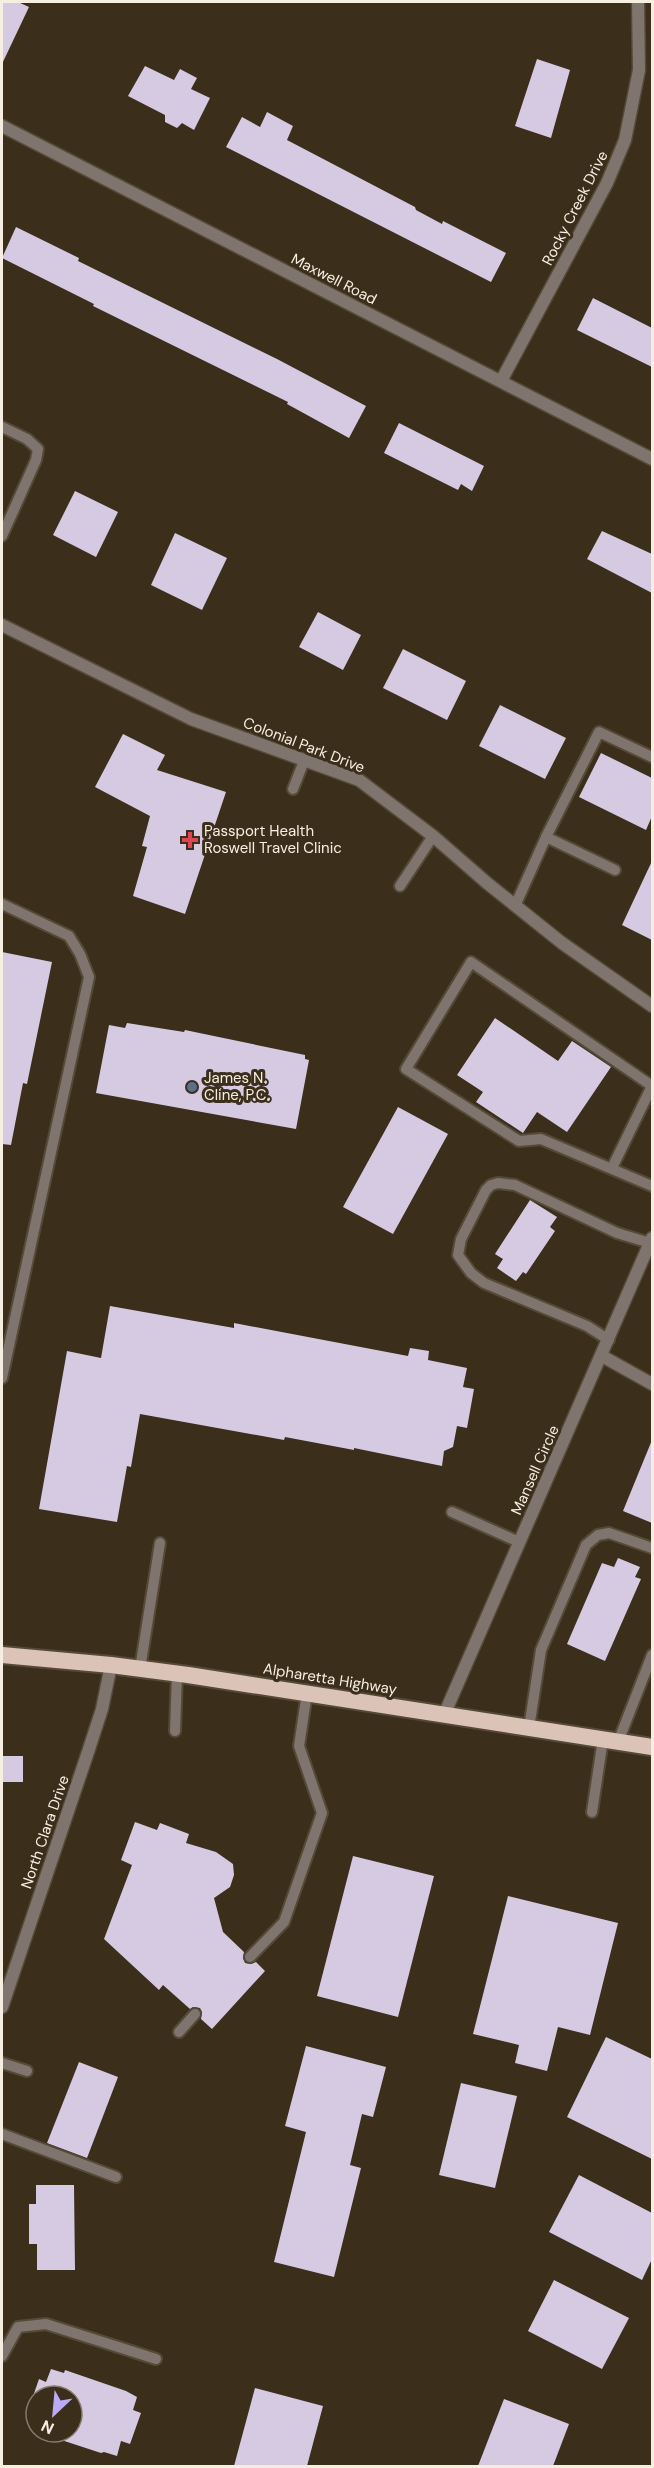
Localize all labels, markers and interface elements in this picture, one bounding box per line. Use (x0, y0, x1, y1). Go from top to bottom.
street label: Rocky Creek Drive (537, 147, 613, 269)
street label: Maxwell Road (288, 249, 380, 309)
street label: Colonial Park Drive (240, 713, 368, 777)
place label: Passport Health Roswell Travel Clinic (204, 821, 342, 858)
marker: Passport Health Roswell Travel Clinic (181, 831, 199, 849)
place label: James N. Cline, P.C. (204, 1068, 269, 1105)
marker: James N. Cline, P.C. (185, 1080, 199, 1094)
street label: Mansell Circle (506, 1422, 564, 1518)
street label: Alpharetta Highway (262, 1659, 399, 1700)
street label: North Clara Drive (16, 1773, 74, 1891)
north arrow (24, 2384, 84, 2444)
text: N (38, 2415, 57, 2439)

